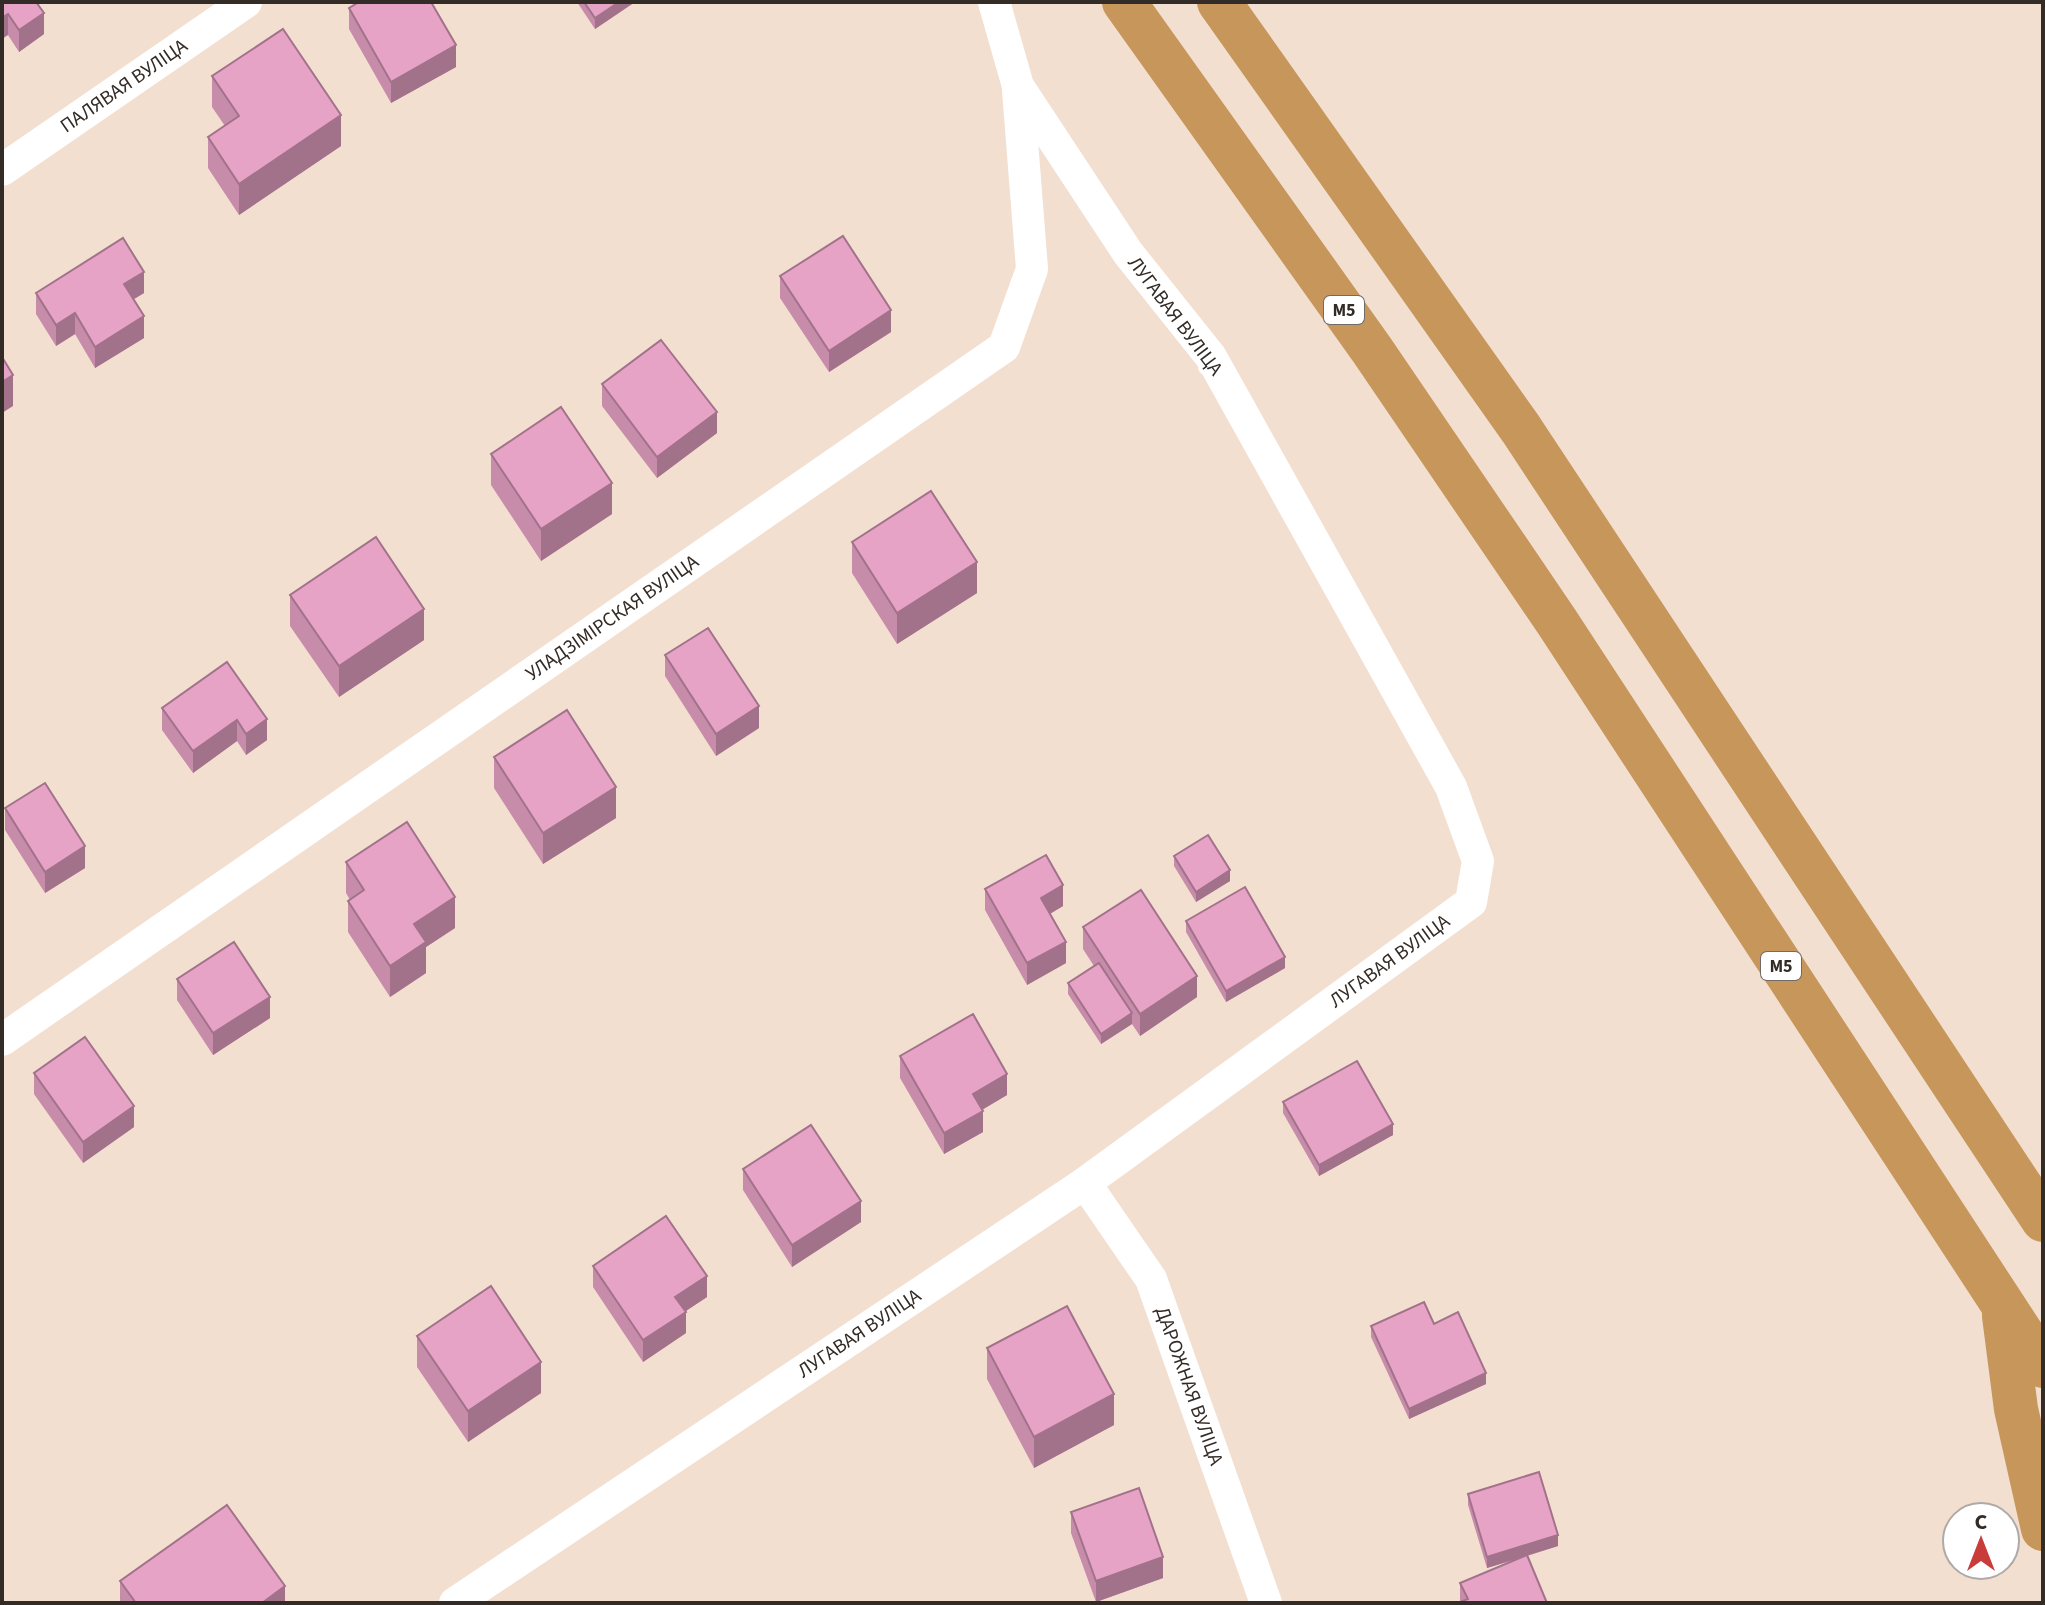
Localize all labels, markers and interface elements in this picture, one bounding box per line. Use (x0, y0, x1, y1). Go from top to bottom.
street label: ПАЛЯВАЯ ВУЛІЦА (55, 32, 193, 140)
street label: ЛУГАВАЯ ВУЛІЦА (1121, 250, 1229, 382)
road number: М5 (1324, 296, 1364, 324)
street label: УЛАДЗІМІРСКАЯ ВУЛІЦА (520, 548, 705, 688)
street label: ЛУГАВАЯ ВУЛІЦА (1324, 908, 1456, 1015)
road number: М5 (1761, 952, 1801, 980)
street label: ЛУГАВАЯ ВУЛІЦА (792, 1282, 927, 1385)
street label: ДАРОЖНАЯ ВУЛІЦА (1148, 1303, 1230, 1469)
north arrow (1941, 1501, 2021, 1581)
text: С (1975, 1506, 1988, 1538)

